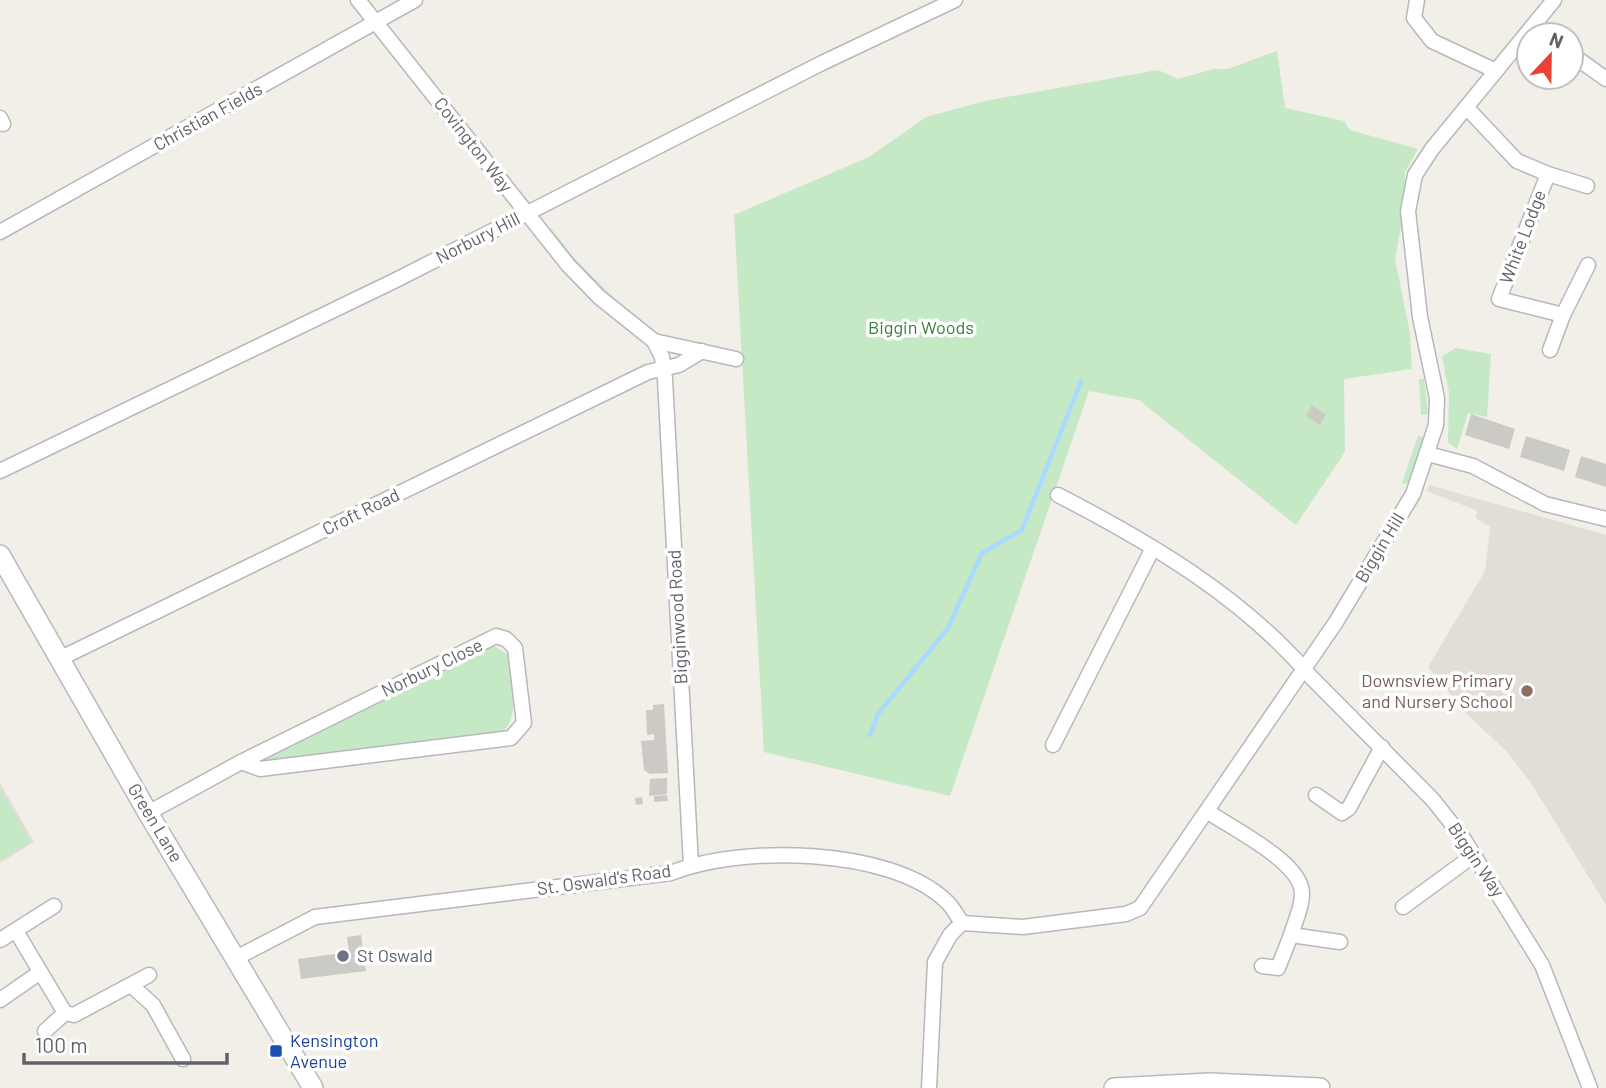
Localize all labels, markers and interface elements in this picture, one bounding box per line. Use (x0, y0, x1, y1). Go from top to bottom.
north arrow (1515, 21, 1585, 91)
text: N (1546, 27, 1567, 53)
street label: Christian Fields (149, 77, 266, 155)
street label: Covington Way (430, 92, 518, 196)
street label: White Lodge (1494, 187, 1550, 287)
street label: Norbury Hill (432, 207, 523, 268)
park label: Biggin Woods (868, 316, 974, 338)
street label: Croft Road (318, 483, 403, 539)
street label: Biggin Hill (1350, 509, 1409, 586)
street label: Bigginwood Road (662, 549, 692, 685)
street label: Norbury Close (377, 633, 486, 701)
place label: Downsview Primary and Nursery School (1361, 669, 1513, 712)
marker: Downsview Primary and Nursery School (1519, 683, 1535, 699)
street label: Green Lane (124, 779, 188, 866)
street label: Biggin Way (1444, 818, 1510, 901)
street label: St. Oswald's Road (536, 859, 672, 899)
place label: St Oswald (357, 944, 433, 966)
marker: St Oswald (335, 948, 351, 964)
scale bar (24, 1021, 228, 1066)
place label: Kensington Avenue (290, 1029, 378, 1072)
text: 100 m (35, 1032, 88, 1057)
marker: Kensington Avenue (268, 1043, 284, 1059)

